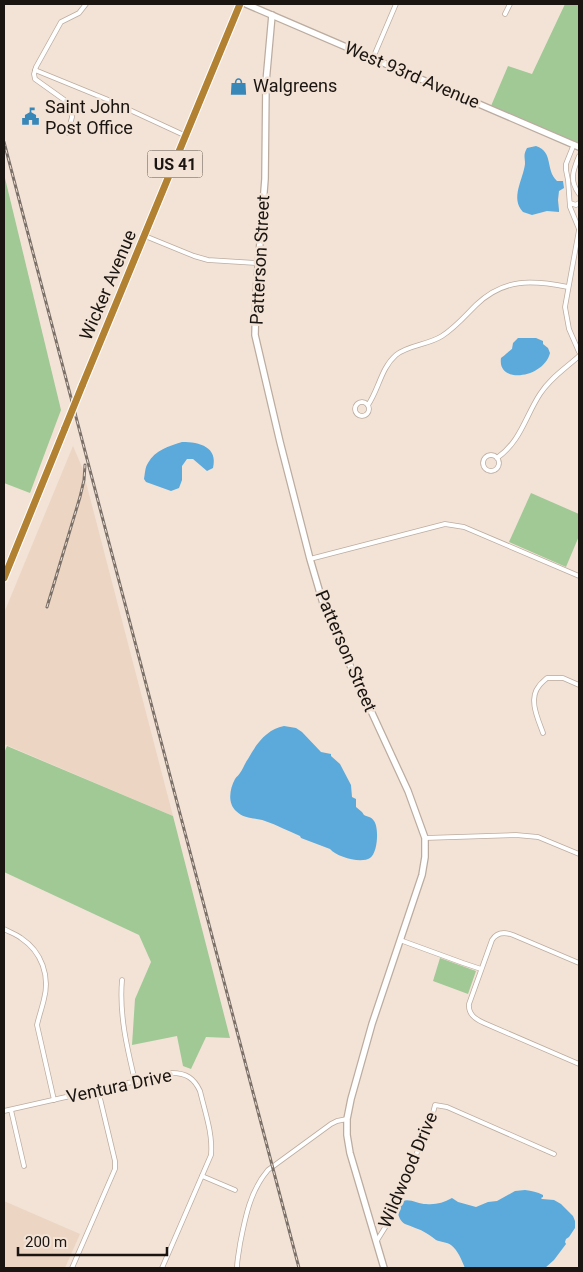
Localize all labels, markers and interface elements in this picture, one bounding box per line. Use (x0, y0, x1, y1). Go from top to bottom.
street label: West 93rd Avenue (342, 37, 483, 112)
place label: Walgreens (253, 75, 337, 96)
shop icon: Walgreens (229, 76, 249, 96)
place label: Saint John Post Office (45, 96, 133, 138)
public building icon: Saint John Post Office (21, 107, 41, 127)
road number: US 41 (148, 150, 202, 178)
street label: Patterson Street (246, 194, 273, 325)
street label: Wicker Avenue (75, 227, 140, 343)
street label: Patterson Street (311, 587, 382, 715)
street label: Ventura Drive (64, 1064, 173, 1107)
street label: Wildwood Drive (374, 1109, 441, 1231)
scale bar (18, 1224, 166, 1256)
text: 200 m (25, 1233, 67, 1251)

